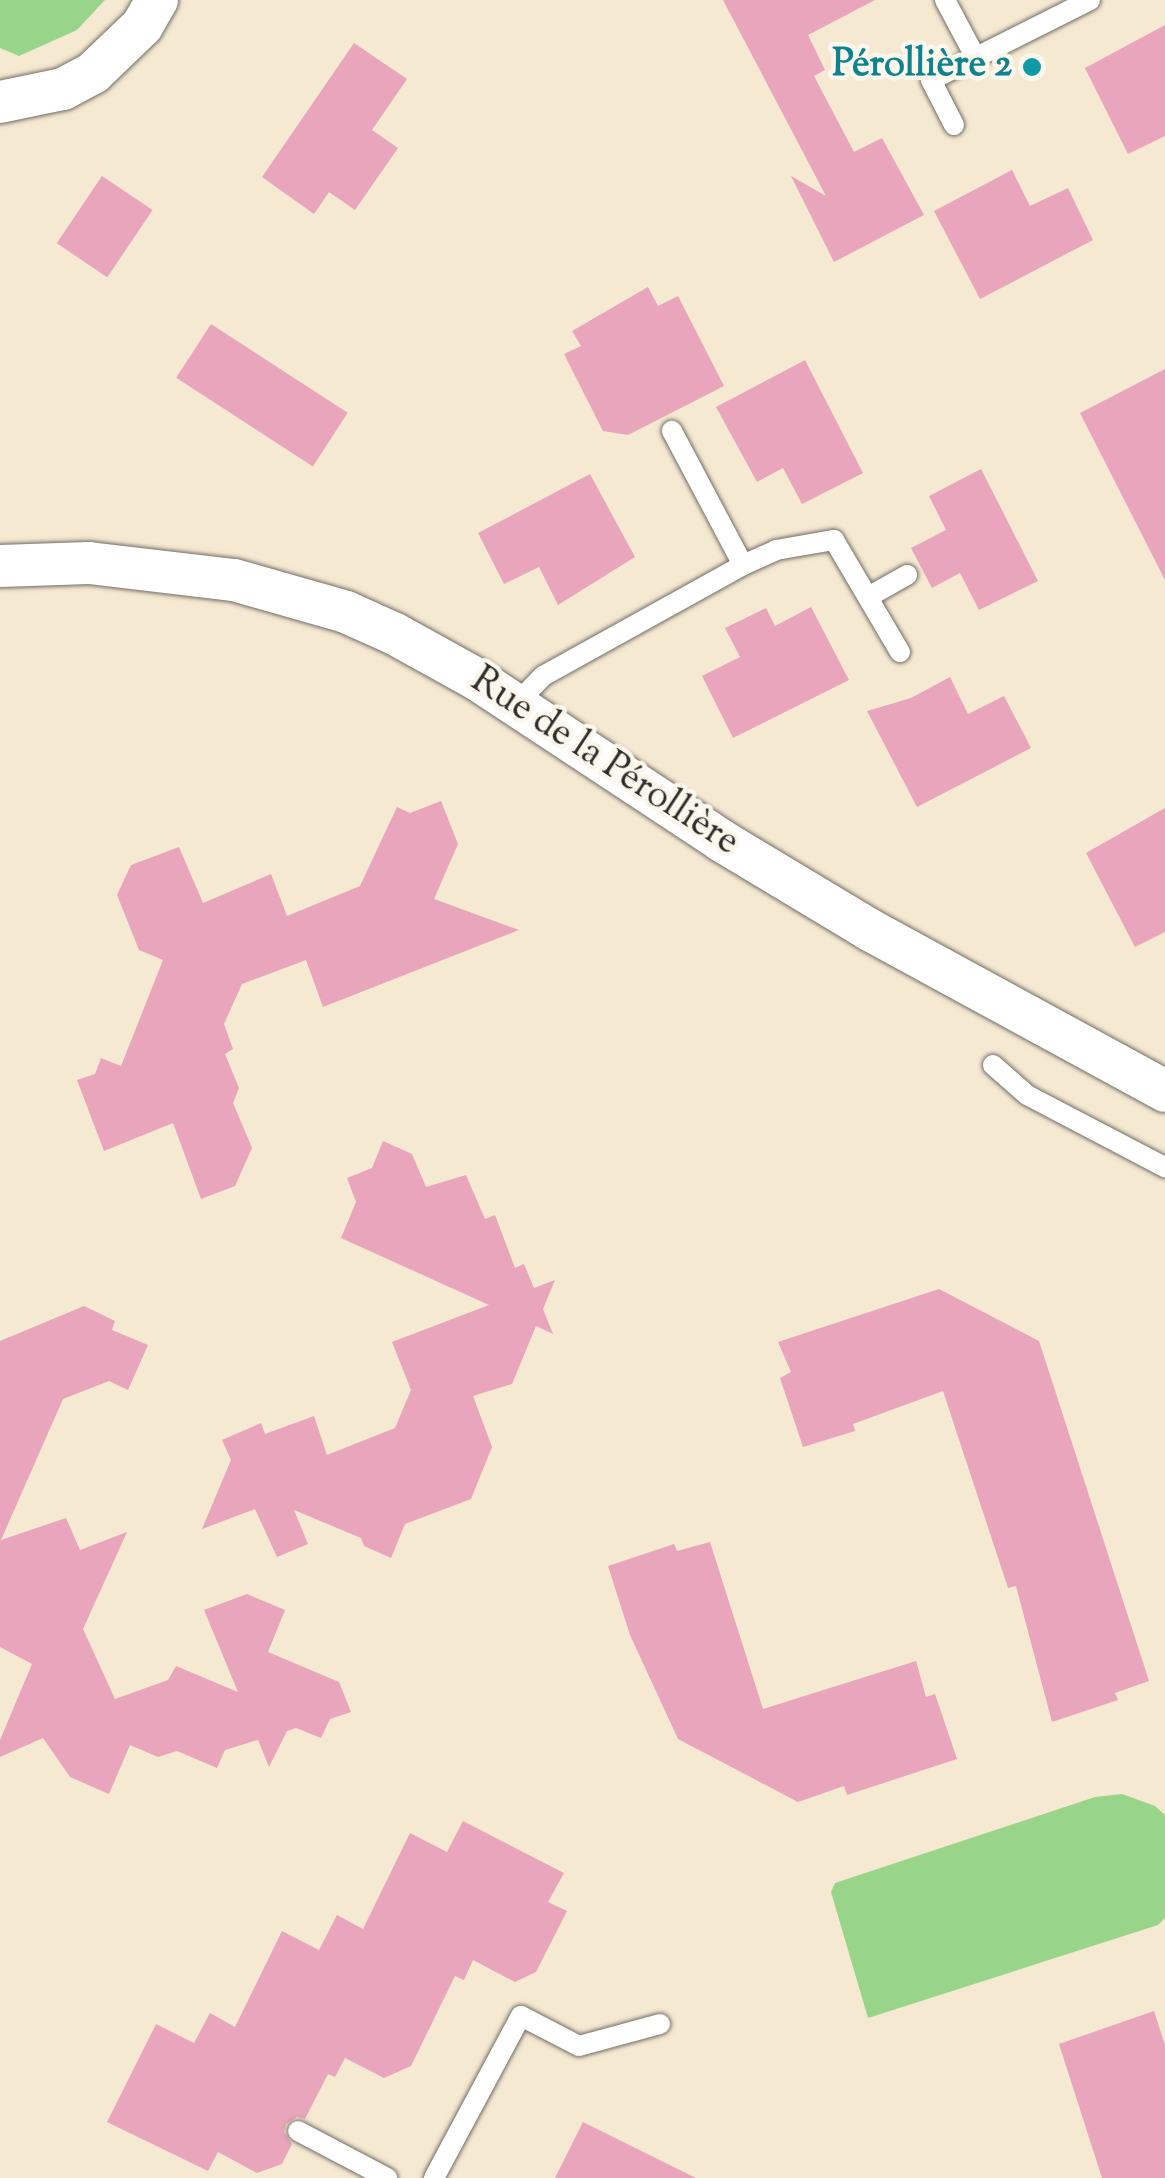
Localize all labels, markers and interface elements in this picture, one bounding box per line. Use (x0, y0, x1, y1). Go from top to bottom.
place label: Pérollière 2 (832, 44, 1012, 90)
marker: Pérollière 2 (1021, 56, 1043, 78)
street label: Rue de la Pérollière (461, 659, 747, 867)

